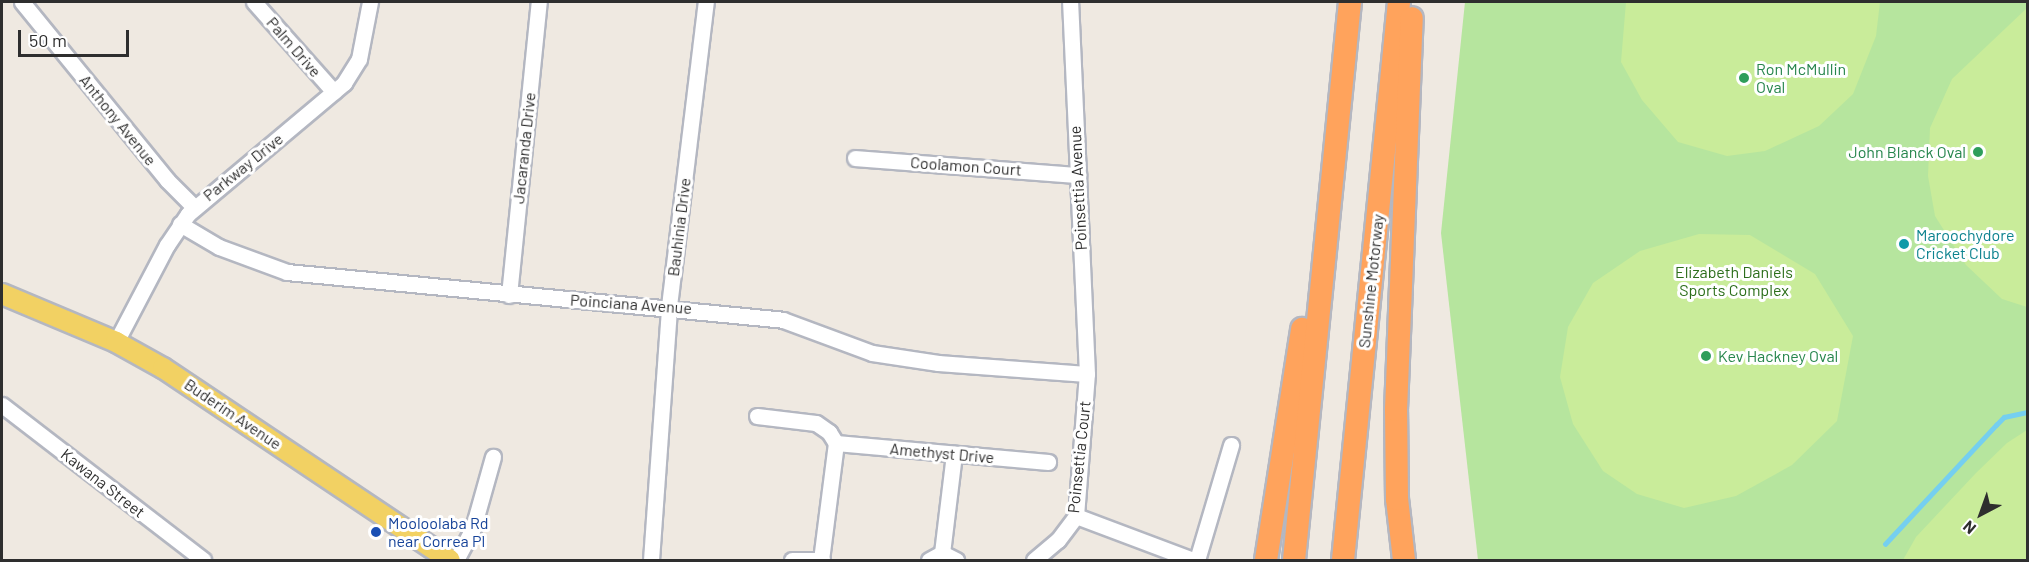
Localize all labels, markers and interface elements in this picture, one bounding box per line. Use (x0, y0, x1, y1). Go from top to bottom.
street label: Palm Drive (263, 13, 325, 81)
scale bar (21, 18, 132, 56)
text: 50 m (29, 29, 67, 51)
place label: Ron McMullin Oval (1756, 59, 1846, 97)
street label: Anthony Avenue (76, 71, 160, 169)
marker: Ron McMullin Oval (1737, 71, 1751, 85)
street label: Jacaranda Drive (509, 91, 539, 205)
street label: Poinsettia Avenue (1065, 125, 1091, 251)
street label: Parkway Drive (199, 129, 287, 205)
place label: John Blanck Oval (1848, 142, 1966, 162)
marker: John Blanck Oval (1971, 145, 1985, 159)
street label: Coolamon Court (910, 153, 1022, 179)
street label: Bauhinia Drive (663, 177, 695, 277)
street label: Sunshine Motorway (1354, 213, 1388, 349)
place label: Maroochydore Cricket Club (1916, 225, 2014, 263)
marker: Maroochydore Cricket Club (1897, 237, 1911, 251)
park label: Elizabeth Daniels Sports Complex (1675, 262, 1793, 300)
street label: Poinciana Avenue (570, 290, 692, 318)
place label: Kev Hackney Oval (1718, 346, 1838, 366)
marker: Kev Hackney Oval (1699, 349, 1713, 363)
street label: Buderim Avenue (181, 374, 285, 454)
street label: Poinsettia Court (1064, 400, 1094, 514)
street label: Amethyst Drive (889, 439, 995, 467)
street label: Kawana Street (57, 444, 149, 522)
north arrow (1951, 484, 2011, 544)
place label: Mooloolaba Rd near Correa Pl (388, 513, 488, 551)
text: N (1959, 517, 1979, 539)
marker: Mooloolaba Rd near Correa Pl (369, 525, 383, 539)

